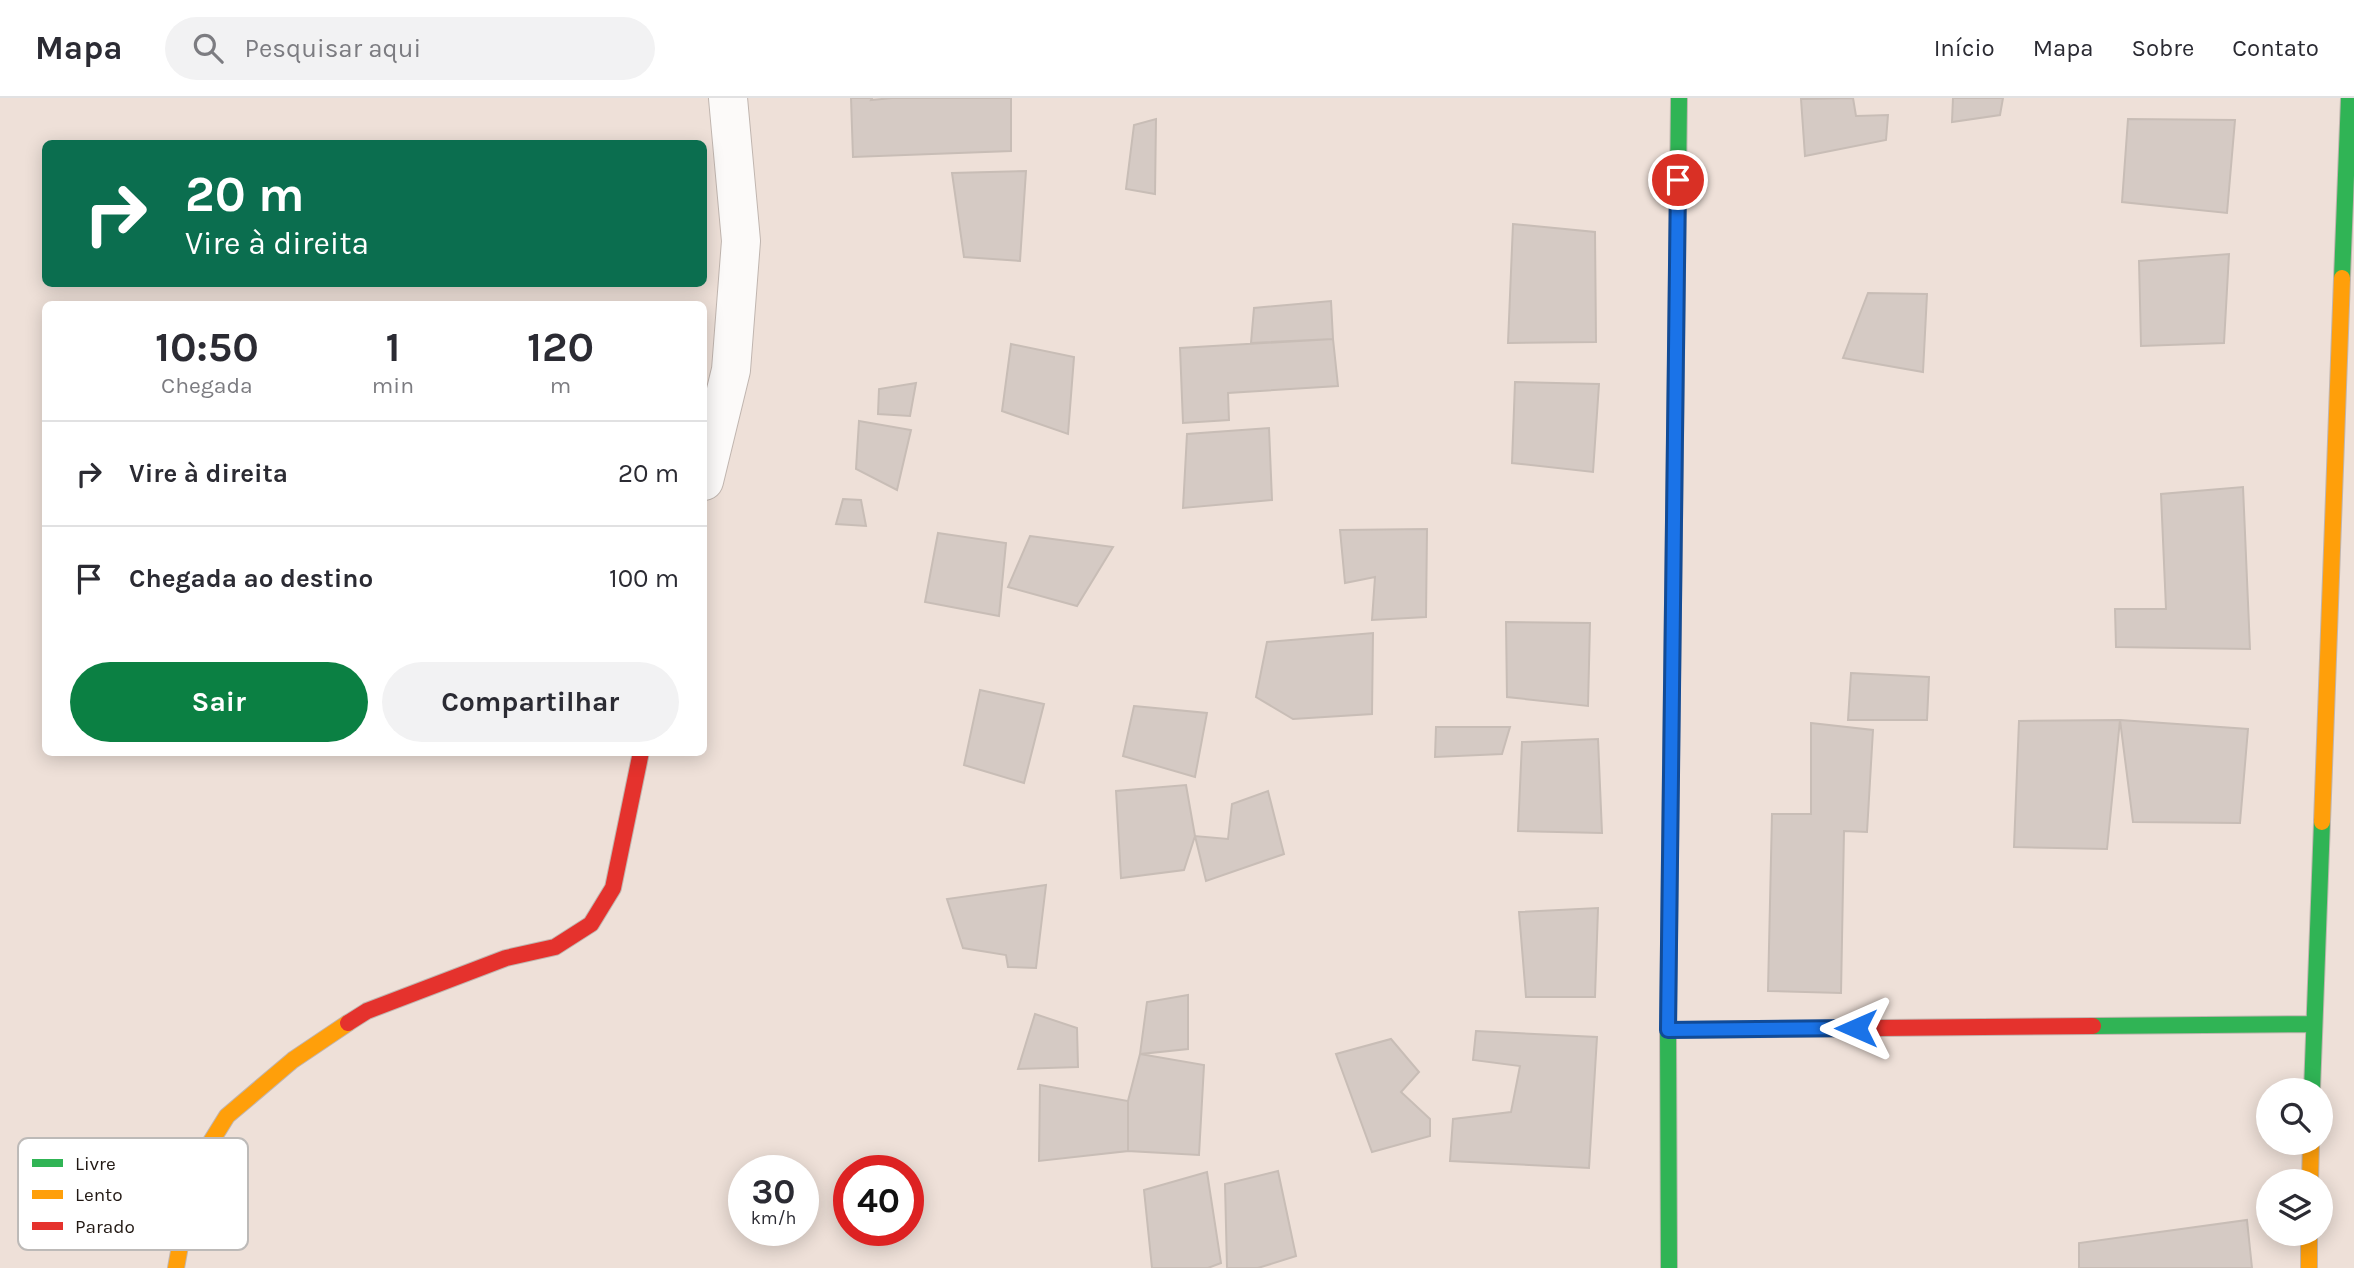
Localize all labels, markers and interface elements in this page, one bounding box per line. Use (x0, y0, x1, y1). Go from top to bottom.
search box (165, 17, 655, 80)
text: Mapa (35, 29, 123, 67)
icon: search (189, 29, 227, 67)
text: Pesquisar aqui (245, 33, 421, 64)
text: Início (1934, 34, 1995, 62)
text: Mapa (2033, 34, 2093, 62)
text: Sobre (2131, 34, 2194, 62)
text: Contato (2232, 34, 2319, 62)
pin (1648, 150, 1708, 210)
icon: arrive (1659, 161, 1697, 199)
text: 20 m (185, 166, 305, 223)
icon: right (70, 168, 161, 259)
text: Vire à direita (185, 225, 369, 262)
text: 10:50 (155, 322, 259, 372)
text: 1 (385, 322, 400, 372)
text: 120 (527, 322, 594, 372)
text: Chegada (161, 372, 253, 399)
text: min (372, 372, 414, 399)
text: m (550, 372, 571, 399)
icon: right (70, 455, 108, 493)
text: Vire à direita (129, 458, 288, 489)
text: 20 m (618, 458, 679, 489)
icon: arrive (70, 560, 108, 598)
text: Chegada ao destino (129, 563, 373, 594)
text: 100 m (609, 563, 679, 594)
button: Sair (70, 662, 368, 742)
button: Compartilhar (382, 662, 679, 742)
position arrow (1819, 991, 1893, 1065)
map controls (2256, 1078, 2333, 1246)
button: search (2256, 1078, 2333, 1155)
legend (18, 1138, 248, 1250)
text: Livre (75, 1153, 116, 1175)
speed limit sign: 40 (833, 1155, 924, 1246)
button: layers (2256, 1169, 2333, 1246)
text: 30 (752, 1171, 795, 1212)
text: Lento (75, 1184, 123, 1206)
text: km/h (751, 1207, 796, 1229)
text: Parado (75, 1216, 135, 1238)

